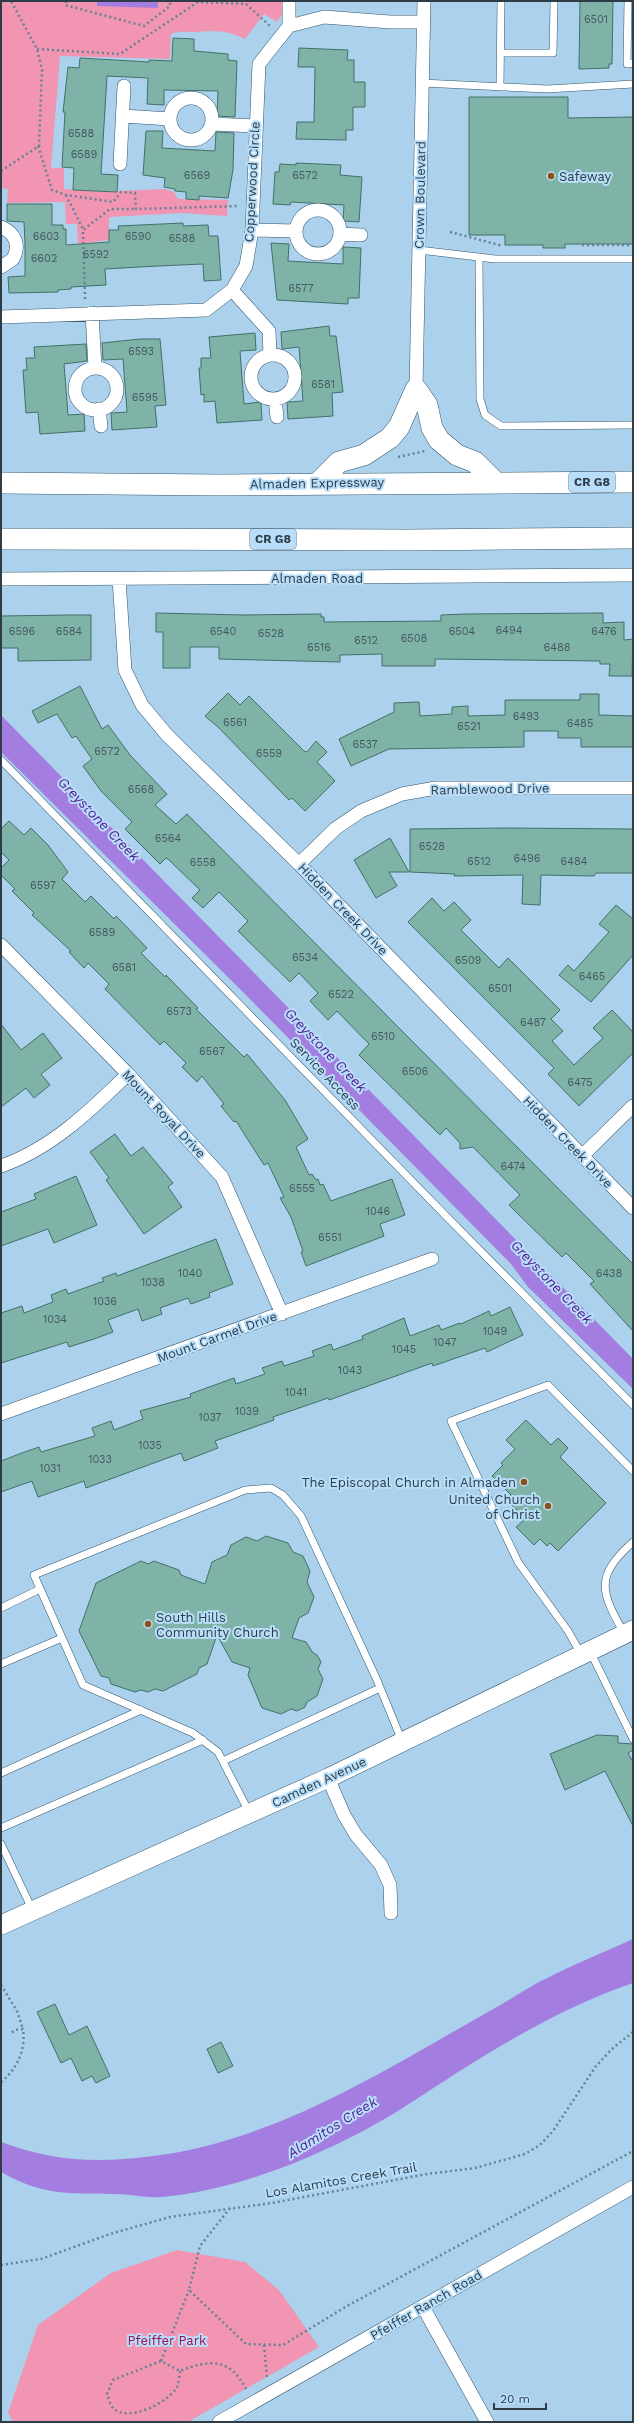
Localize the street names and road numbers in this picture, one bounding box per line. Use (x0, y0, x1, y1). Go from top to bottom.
street label: Copperwood Circle (241, 121, 263, 243)
street label: Crown Boulevard (412, 141, 428, 249)
road number: CR G8 (569, 472, 615, 492)
street label: Almaden Expressway (250, 474, 384, 492)
road number: CR G8 (250, 529, 296, 549)
street label: Almaden Road (271, 571, 363, 586)
street label: Ramblewood Drive (430, 780, 550, 798)
street label: Hidden Creek Drive (295, 860, 391, 958)
street label: Service Access (287, 1035, 363, 1113)
street label: Mount Royal Drive (119, 1067, 209, 1161)
street label: Hidden Creek Drive (520, 1093, 616, 1191)
street label: Mount Carmel Drive (155, 1308, 279, 1366)
street label: Camden Avenue (269, 1754, 369, 1810)
street label: Los Alamitos Creek Trail (264, 2159, 418, 2201)
street label: Pfeiffer Ranch Road (368, 2267, 484, 2343)

